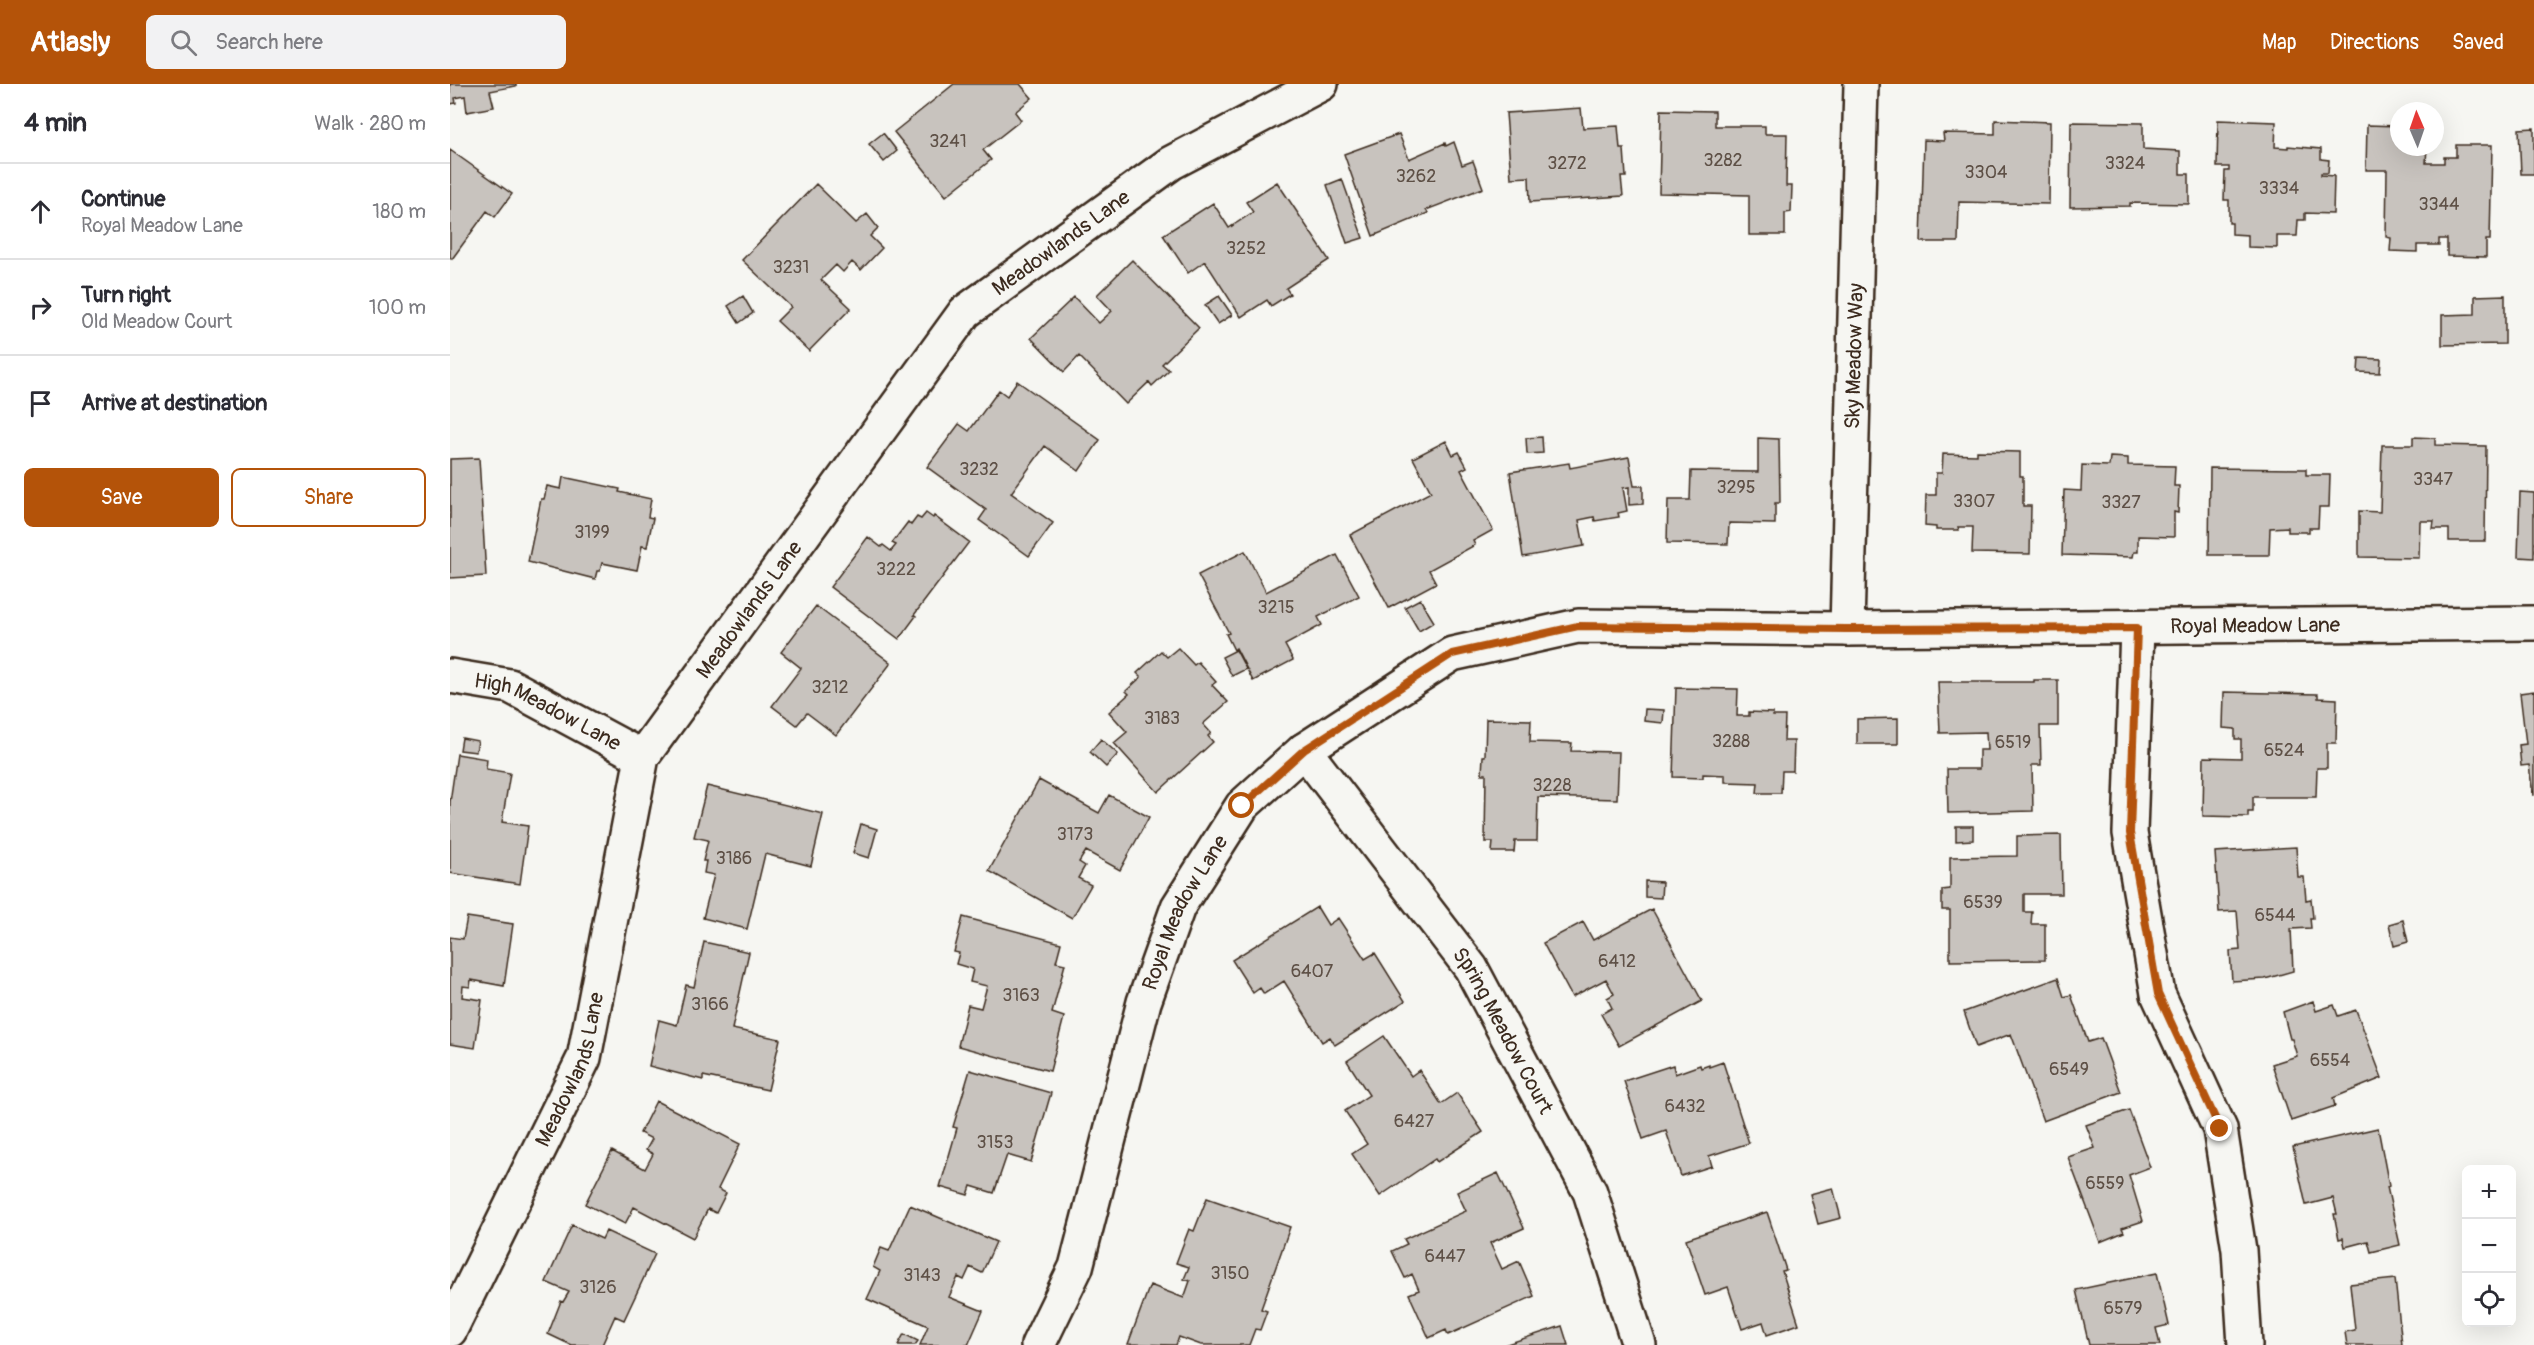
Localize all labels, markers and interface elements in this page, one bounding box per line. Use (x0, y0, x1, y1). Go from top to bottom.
search box (146, 15, 566, 69)
text: Atlasly (30, 25, 110, 60)
icon: search (167, 26, 200, 59)
text: Search here (215, 28, 323, 56)
text: Map (2262, 29, 2297, 56)
text: Directions (2330, 29, 2419, 56)
text: Saved (2452, 29, 2504, 56)
north arrow (2390, 102, 2444, 156)
text: 4 min (24, 107, 87, 139)
text: Walk · 280 m (314, 111, 426, 136)
house number: 3241 (929, 130, 967, 153)
house number: 3282 (1703, 149, 1743, 172)
house number: 3272 (1547, 152, 1587, 175)
house number: 3324 (2105, 152, 2146, 175)
house number: 3304 (1965, 161, 2008, 184)
house number: 3262 (1396, 165, 1436, 188)
house number: 3334 (2259, 177, 2300, 200)
street label: Meadowlands Lane (987, 183, 1136, 302)
text: Continue (81, 185, 165, 213)
house number: 3344 (2419, 193, 2460, 216)
icon: ahead (24, 195, 57, 228)
text: 180 m (372, 199, 426, 224)
text: Royal Meadow Lane (81, 213, 243, 238)
house number: 3252 (1226, 237, 1266, 260)
house number: 3231 (773, 256, 809, 279)
text: Turn right (81, 281, 171, 309)
street label: Sky Meadow Way (1839, 283, 1869, 429)
icon: right (24, 291, 57, 324)
text: 100 m (369, 295, 426, 320)
text: Old Meadow Court (81, 309, 232, 334)
icon: arrive (24, 387, 57, 420)
text: Arrive at destination (81, 389, 267, 417)
house number: 3232 (959, 458, 999, 481)
button: Save (24, 468, 219, 527)
button: Share (231, 468, 426, 527)
house number: 3347 (2413, 468, 2453, 491)
house number: 3295 (1716, 476, 1756, 499)
house number: 3307 (1953, 490, 1995, 513)
house number: 3327 (2101, 491, 2141, 514)
house number: 3199 (574, 521, 610, 544)
street label: Meadowlands Lane (690, 535, 809, 684)
house number: 3222 (876, 558, 916, 581)
house number: 3215 (1258, 596, 1294, 619)
street label: Royal Meadow Lane (2170, 611, 2341, 640)
street label: High Meadow Lane (472, 667, 627, 757)
house number: 3212 (811, 676, 849, 699)
house number: 3183 (1144, 707, 1180, 730)
house number: 3288 (1712, 730, 1750, 753)
house number: 6519 (1995, 731, 2031, 754)
house number: 6524 (2264, 739, 2305, 762)
house number: 3228 (1532, 774, 1572, 797)
route start (1228, 792, 1254, 818)
house number: 3173 (1057, 823, 1093, 846)
street label: Royal Meadow Lane (1136, 829, 1234, 994)
house number: 3186 (716, 847, 752, 870)
house number: 6539 (1963, 891, 2003, 914)
house number: 6544 (2254, 904, 2296, 927)
street label: Spring Meadow Court (1447, 942, 1560, 1119)
house number: 6412 (1598, 950, 1636, 973)
house number: 6407 (1291, 960, 1334, 983)
house number: 3163 (1002, 984, 1040, 1007)
street label: Meadowlands Lane (529, 989, 610, 1151)
house number: 3166 (691, 993, 729, 1016)
house number: 6554 (2310, 1049, 2351, 1072)
house number: 6549 (2049, 1058, 2089, 1081)
house number: 6432 (1664, 1095, 1706, 1118)
house number: 6427 (1394, 1110, 1435, 1133)
route end (2206, 1115, 2232, 1141)
house number: 3153 (977, 1131, 1013, 1154)
map controls (2462, 1165, 2516, 1327)
button: + (2462, 1165, 2516, 1219)
house number: 6559 (2085, 1172, 2125, 1195)
button: − (2462, 1219, 2516, 1273)
house number: 6447 (1425, 1245, 1466, 1268)
house number: 3150 (1210, 1262, 1250, 1285)
house number: 3143 (903, 1264, 941, 1287)
button: locate (2462, 1273, 2516, 1327)
house number: 3126 (579, 1276, 617, 1299)
house number: 6579 (2103, 1297, 2143, 1320)

